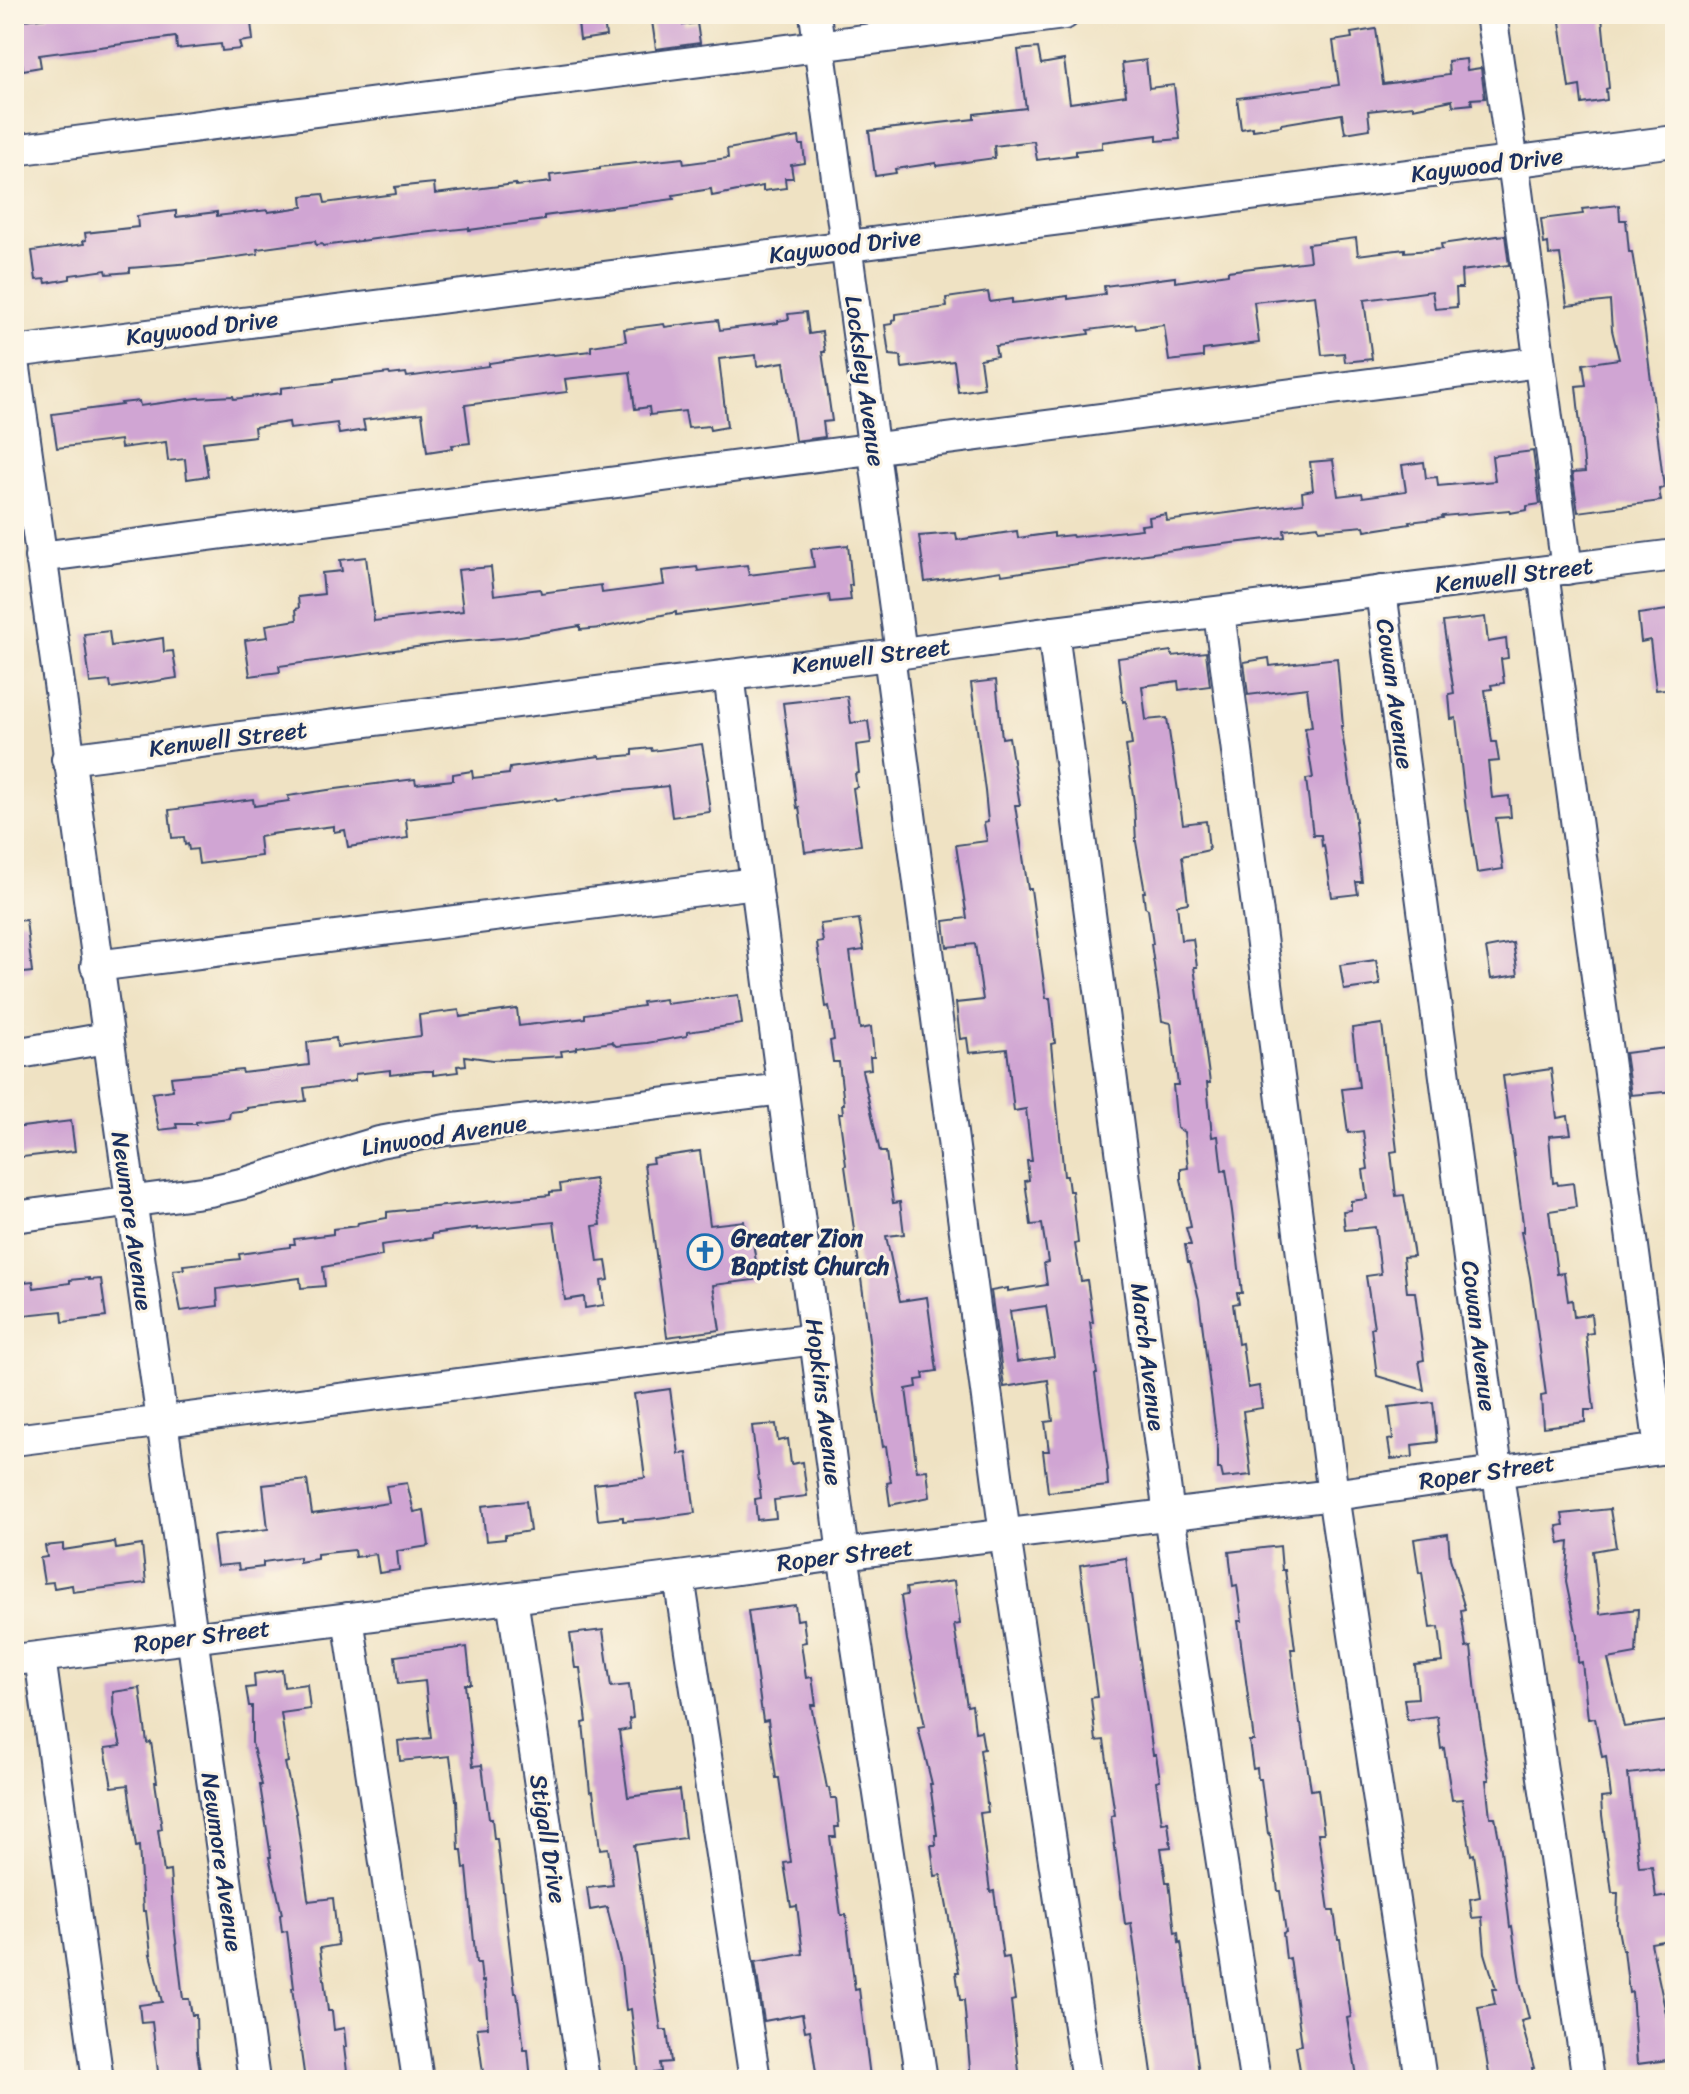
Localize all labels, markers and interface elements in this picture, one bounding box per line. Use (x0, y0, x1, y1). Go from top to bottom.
street label: Kaywood Drive (1409, 135, 1565, 195)
street label: Kaywood Drive (767, 216, 923, 276)
street label: Locksley Avenue (832, 293, 898, 469)
street label: Kaywood Drive (124, 298, 280, 358)
street label: Kenwell Street (1432, 544, 1596, 606)
street label: Cowan Avenue (1364, 616, 1426, 772)
street label: Kenwell Street (789, 625, 953, 687)
street label: Kenwell Street (146, 708, 310, 770)
street label: Linwood Avenue (358, 1101, 530, 1169)
street label: Newmore Avenue (99, 1129, 165, 1314)
place label: Greater Zion Baptist Church (731, 1217, 890, 1287)
church icon: Greater Zion Baptist Church (686, 1233, 724, 1271)
street label: Cowan Avenue (1449, 1258, 1509, 1414)
street label: March Avenue (1118, 1281, 1178, 1434)
street label: Hopkins Avenue (793, 1316, 855, 1488)
street label: Roper Street (1416, 1442, 1558, 1502)
street label: Roper Street (775, 1526, 915, 1584)
street label: Roper Street (132, 1607, 272, 1665)
street label: Newmore Avenue (189, 1770, 255, 1955)
street label: Stigall Drive (517, 1771, 579, 1907)

